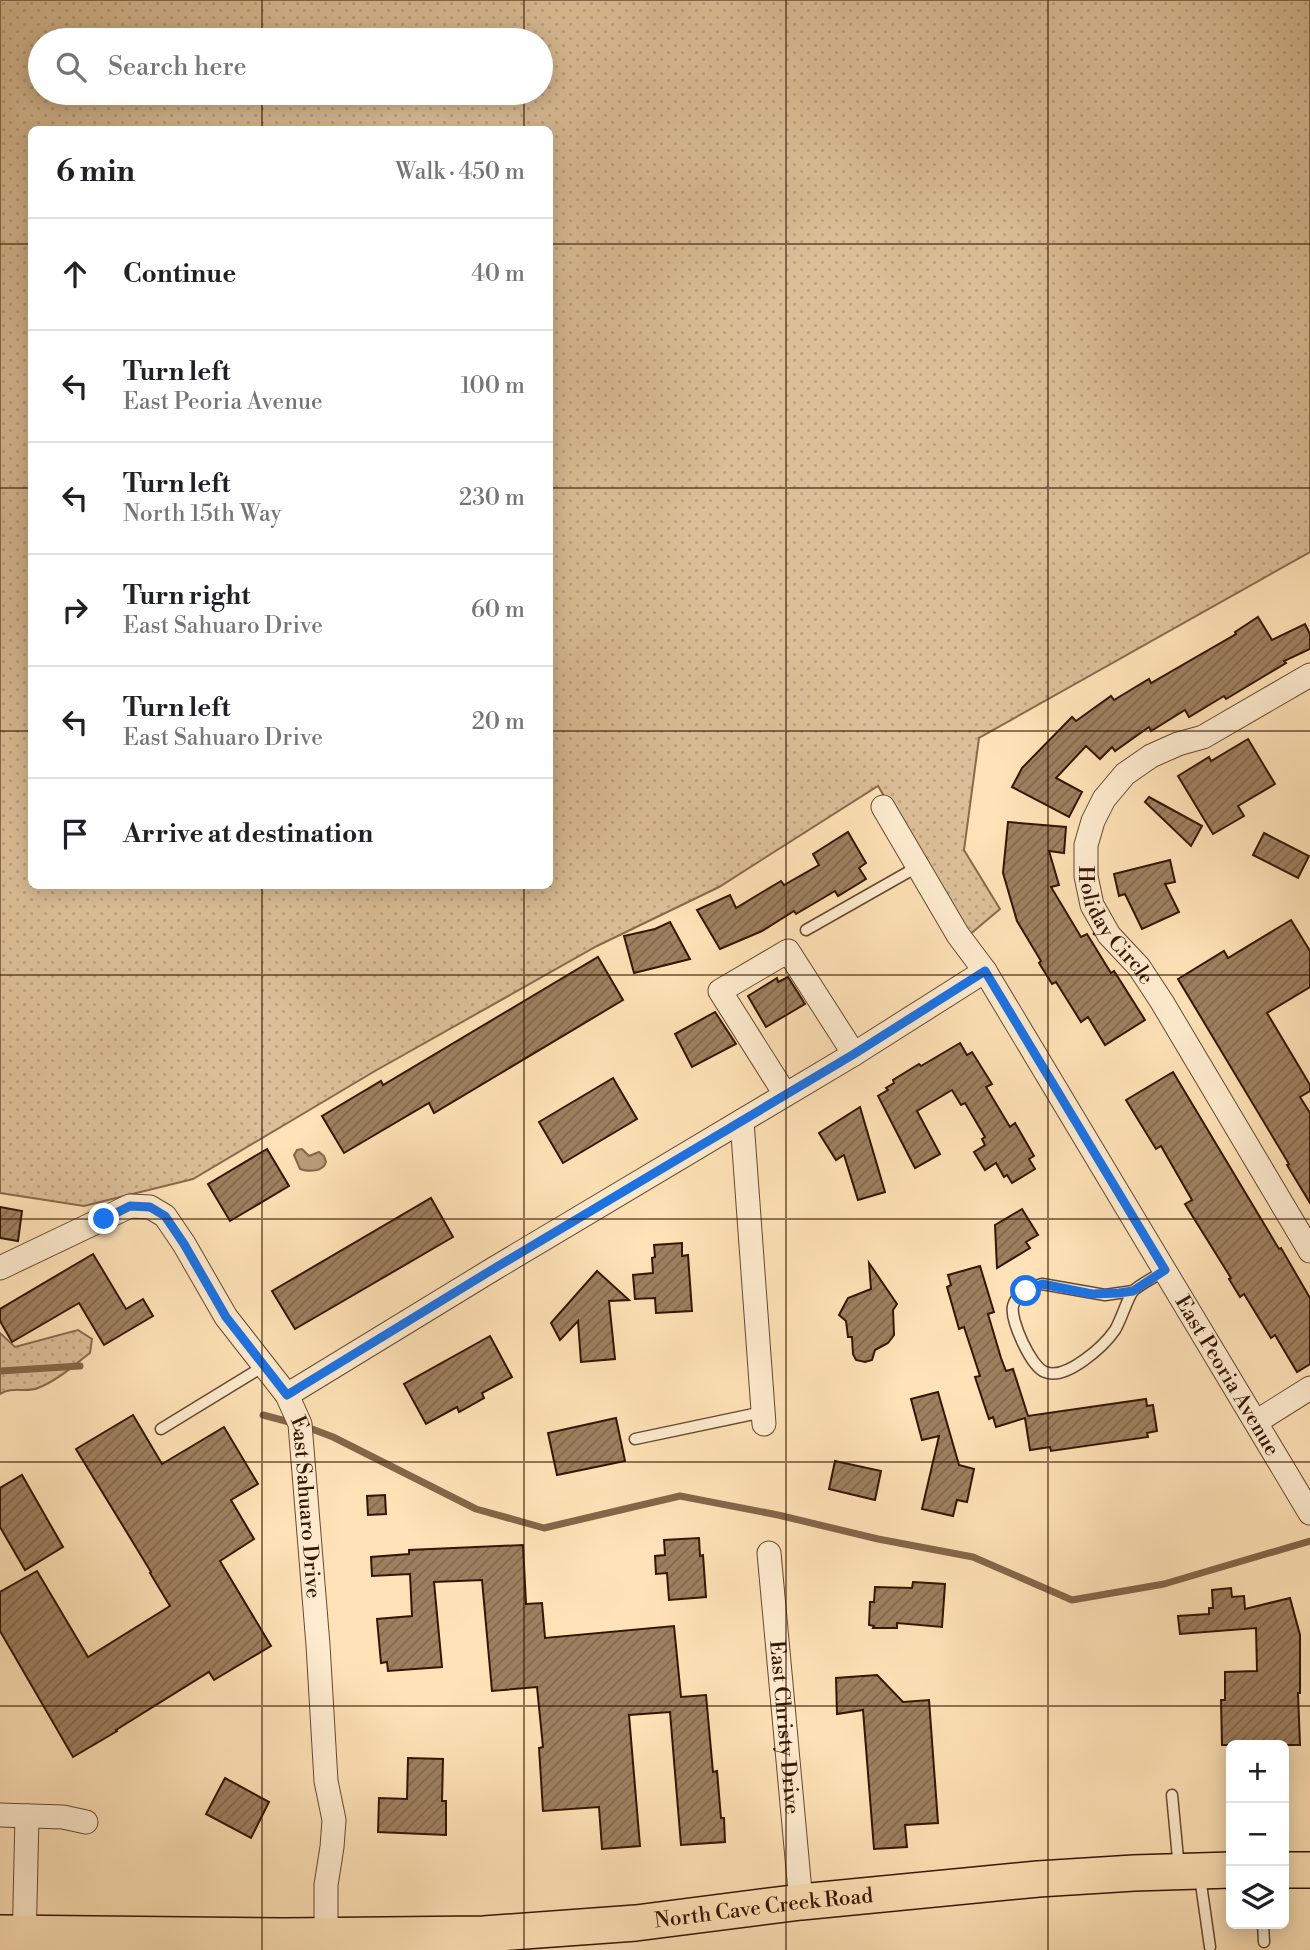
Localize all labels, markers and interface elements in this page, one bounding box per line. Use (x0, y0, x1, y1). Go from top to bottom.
search box (28, 28, 553, 105)
icon: search (52, 48, 90, 86)
text: Search here (108, 51, 247, 83)
text: 6 min (56, 153, 135, 191)
text: Walk · 450 m (395, 158, 525, 186)
icon: ahead (56, 255, 94, 293)
text: Continue (123, 258, 236, 290)
text: 40 m (471, 260, 525, 288)
text: Turn left (123, 356, 231, 388)
icon: left (56, 367, 94, 405)
text: 100 m (460, 372, 525, 400)
text: East Peoria Avenue (123, 388, 323, 416)
text: Turn left (123, 468, 231, 500)
icon: left (56, 479, 94, 517)
text: 230 m (459, 484, 525, 512)
text: North 15th Way (123, 500, 282, 528)
text: Turn right (123, 580, 251, 612)
icon: right (56, 591, 94, 629)
text: 60 m (471, 596, 525, 624)
text: East Sahuaro Drive (123, 612, 323, 640)
text: Turn left (123, 692, 231, 724)
icon: left (56, 703, 94, 741)
text: 20 m (472, 708, 525, 736)
text: East Sahuaro Drive (123, 724, 323, 752)
icon: arrive (56, 815, 94, 853)
text: Arrive at destination (123, 818, 373, 850)
street label: Holiday Circle (1072, 866, 1159, 990)
route end (88, 1203, 119, 1234)
route start (1010, 1275, 1041, 1306)
street label: East Peoria Avenue (1169, 1291, 1285, 1461)
street label: East Sahuaro Drive (284, 1412, 326, 1599)
street label: East Christy Drive (763, 1639, 805, 1815)
map controls (1226, 1740, 1289, 1929)
button: + (1226, 1740, 1289, 1803)
button: − (1226, 1803, 1289, 1866)
button: layers (1226, 1866, 1289, 1929)
street label: North Cave Creek Road (653, 1883, 874, 1935)

